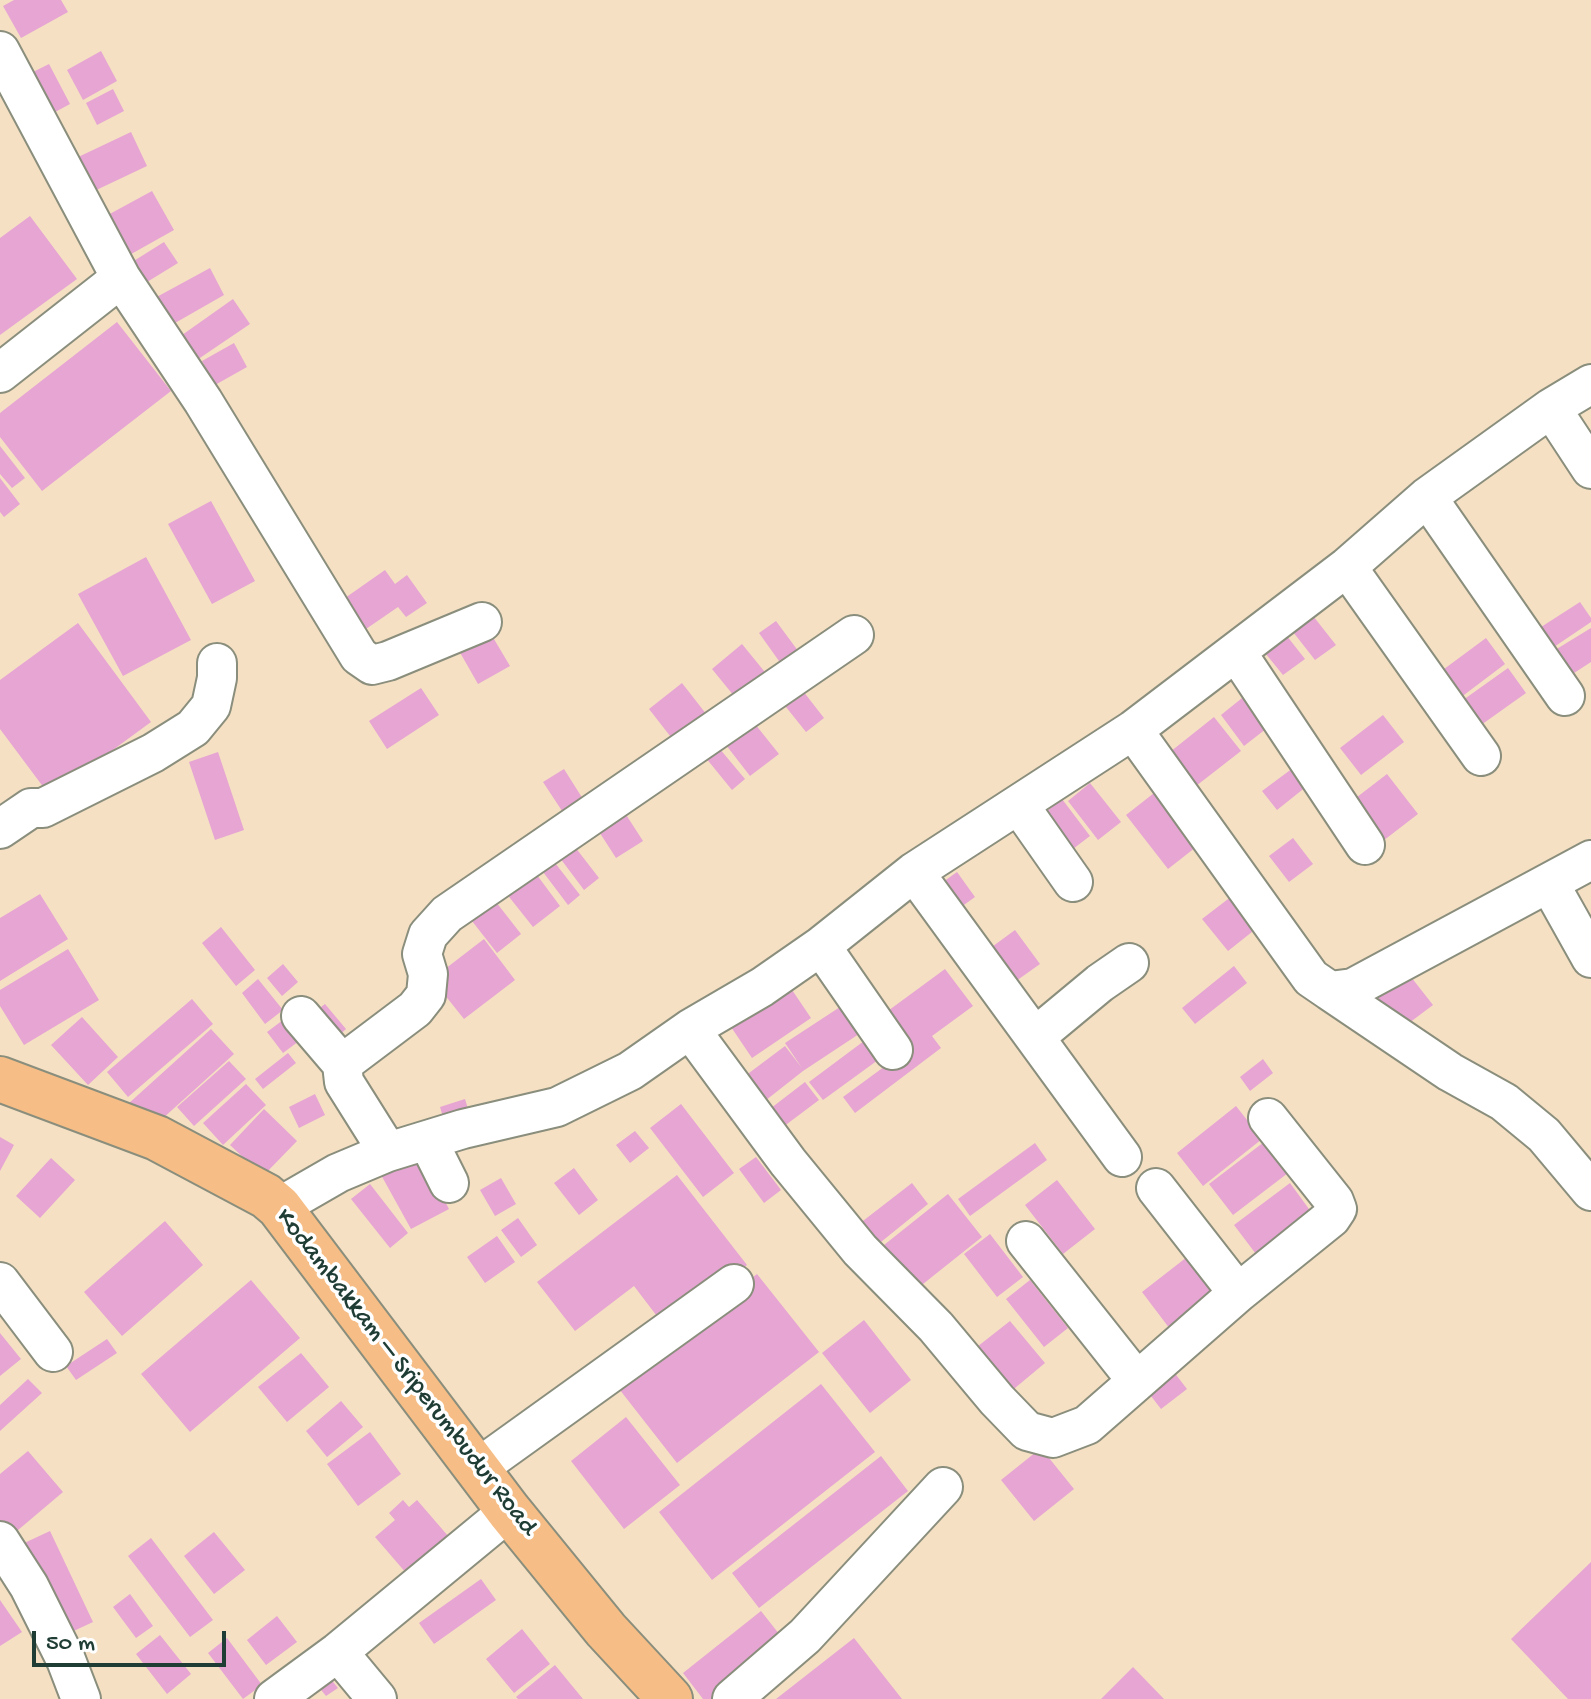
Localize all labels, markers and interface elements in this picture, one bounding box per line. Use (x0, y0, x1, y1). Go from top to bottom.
street label: Kodambakkam – Sriperumbudur Road (267, 1203, 543, 1543)
scale bar (36, 1615, 230, 1665)
text: 50 m (46, 1630, 95, 1659)

